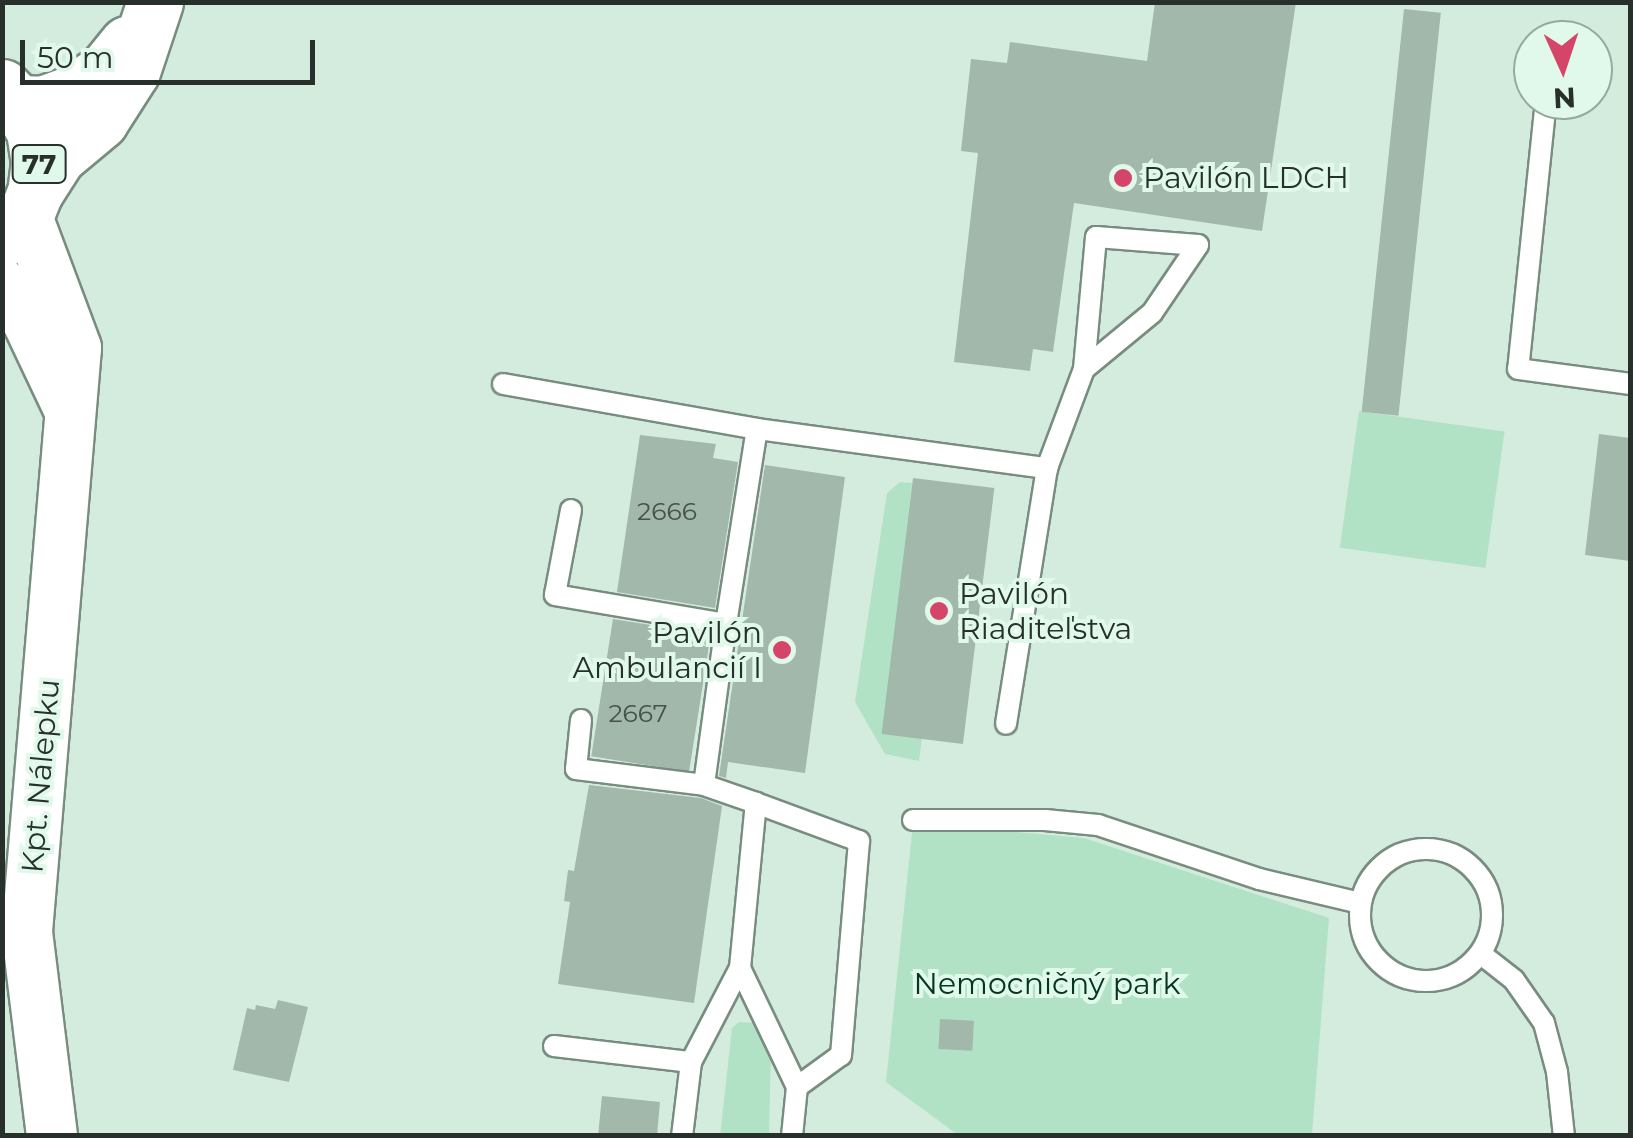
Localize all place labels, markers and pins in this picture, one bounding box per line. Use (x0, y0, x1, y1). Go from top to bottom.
place label: Pavilón LDCH (1143, 160, 1349, 196)
marker: Pavilón LDCH (1112, 167, 1134, 189)
place label: Pavilón Riaditeľstva (959, 576, 1132, 646)
marker: Pavilón Riaditeľstva (928, 600, 950, 622)
place label: Pavilón Ambulancií I (572, 615, 762, 686)
marker: Pavilón Ambulancií I (771, 639, 793, 661)

